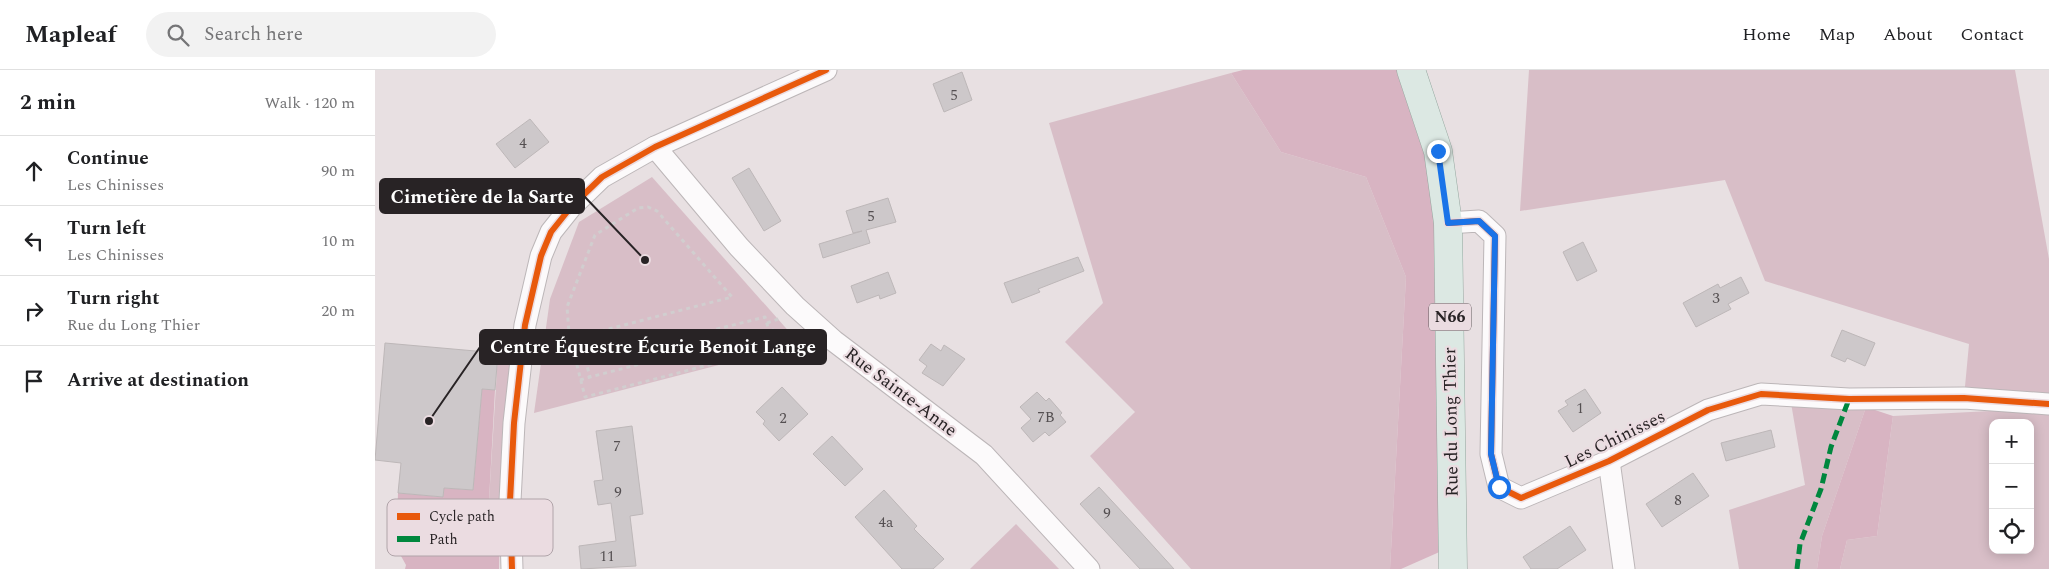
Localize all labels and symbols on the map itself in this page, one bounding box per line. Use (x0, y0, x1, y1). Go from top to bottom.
house number: 5 (950, 84, 958, 107)
house number: 4 (519, 132, 527, 155)
route end (1427, 140, 1450, 163)
callout: Cimetière de la Sarte (380, 179, 584, 213)
text: Cimetière de la Sarte (390, 183, 574, 212)
house number: 5 (867, 205, 875, 228)
house number: 3 (1712, 287, 1720, 310)
road number: N66 (1429, 303, 1471, 330)
callout: Centre Équestre Écurie Benoit Lange (480, 330, 826, 364)
text: Centre Équestre Écurie Benoit Lange (490, 333, 816, 362)
street label: Rue Sainte-Anne (839, 341, 963, 443)
street label: Rue du Long Thier (1436, 347, 1466, 497)
house number: 1 (1576, 397, 1584, 420)
street label: Les Chinisses (1560, 403, 1670, 475)
house number: 7B (1037, 406, 1055, 429)
house number: 2 (779, 407, 787, 430)
house number: 7 (613, 435, 621, 458)
route start (1488, 476, 1511, 499)
house number: 9 (614, 481, 622, 504)
house number: 8 (1674, 489, 1682, 512)
legend (387, 499, 553, 556)
house number: 9 (1103, 502, 1111, 525)
text: Cycle path (429, 506, 495, 527)
house number: 4a (879, 511, 894, 534)
text: Path (429, 529, 458, 550)
house number: 11 (599, 545, 615, 568)

